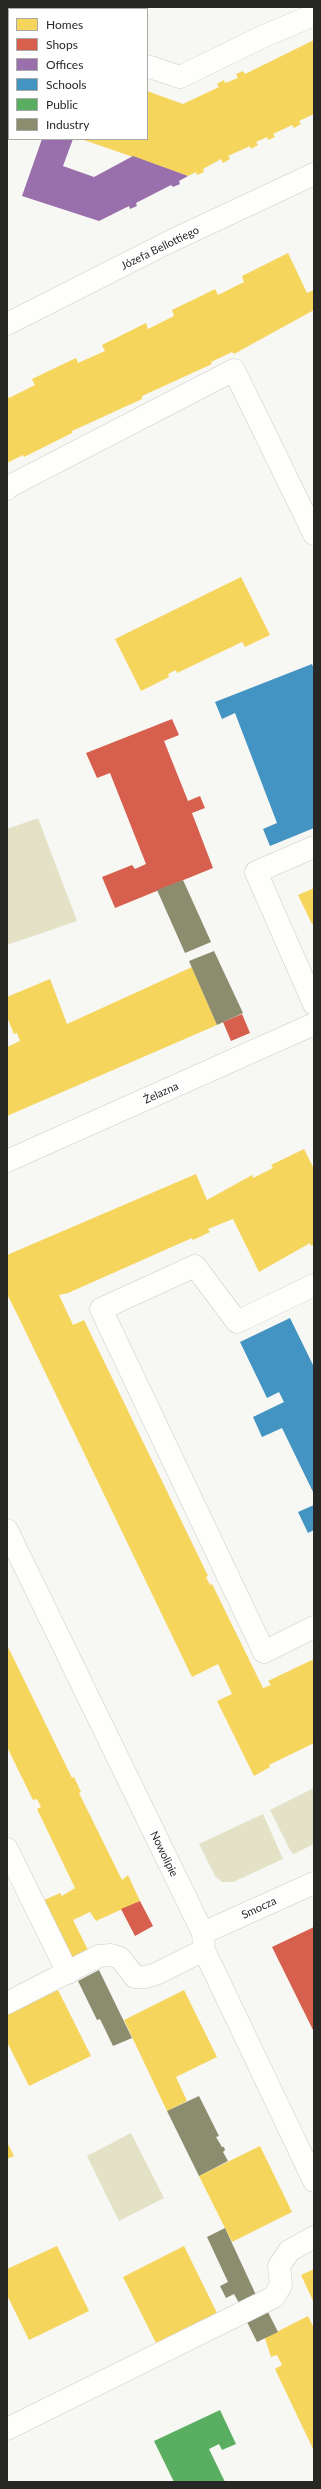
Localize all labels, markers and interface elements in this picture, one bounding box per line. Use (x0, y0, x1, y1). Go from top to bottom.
legend (8, 8, 148, 140)
text: Homes (46, 17, 83, 32)
text: Shops (46, 37, 78, 52)
text: Offices (46, 57, 83, 72)
text: Schools (46, 77, 87, 92)
text: Public (46, 97, 78, 112)
text: Industry (46, 117, 89, 132)
street label: Józefa Bellottiego (119, 223, 201, 273)
street label: Żelazna (142, 1079, 180, 1107)
street label: Nowolipie (147, 1829, 181, 1879)
street label: Smocza (240, 1894, 278, 1922)

